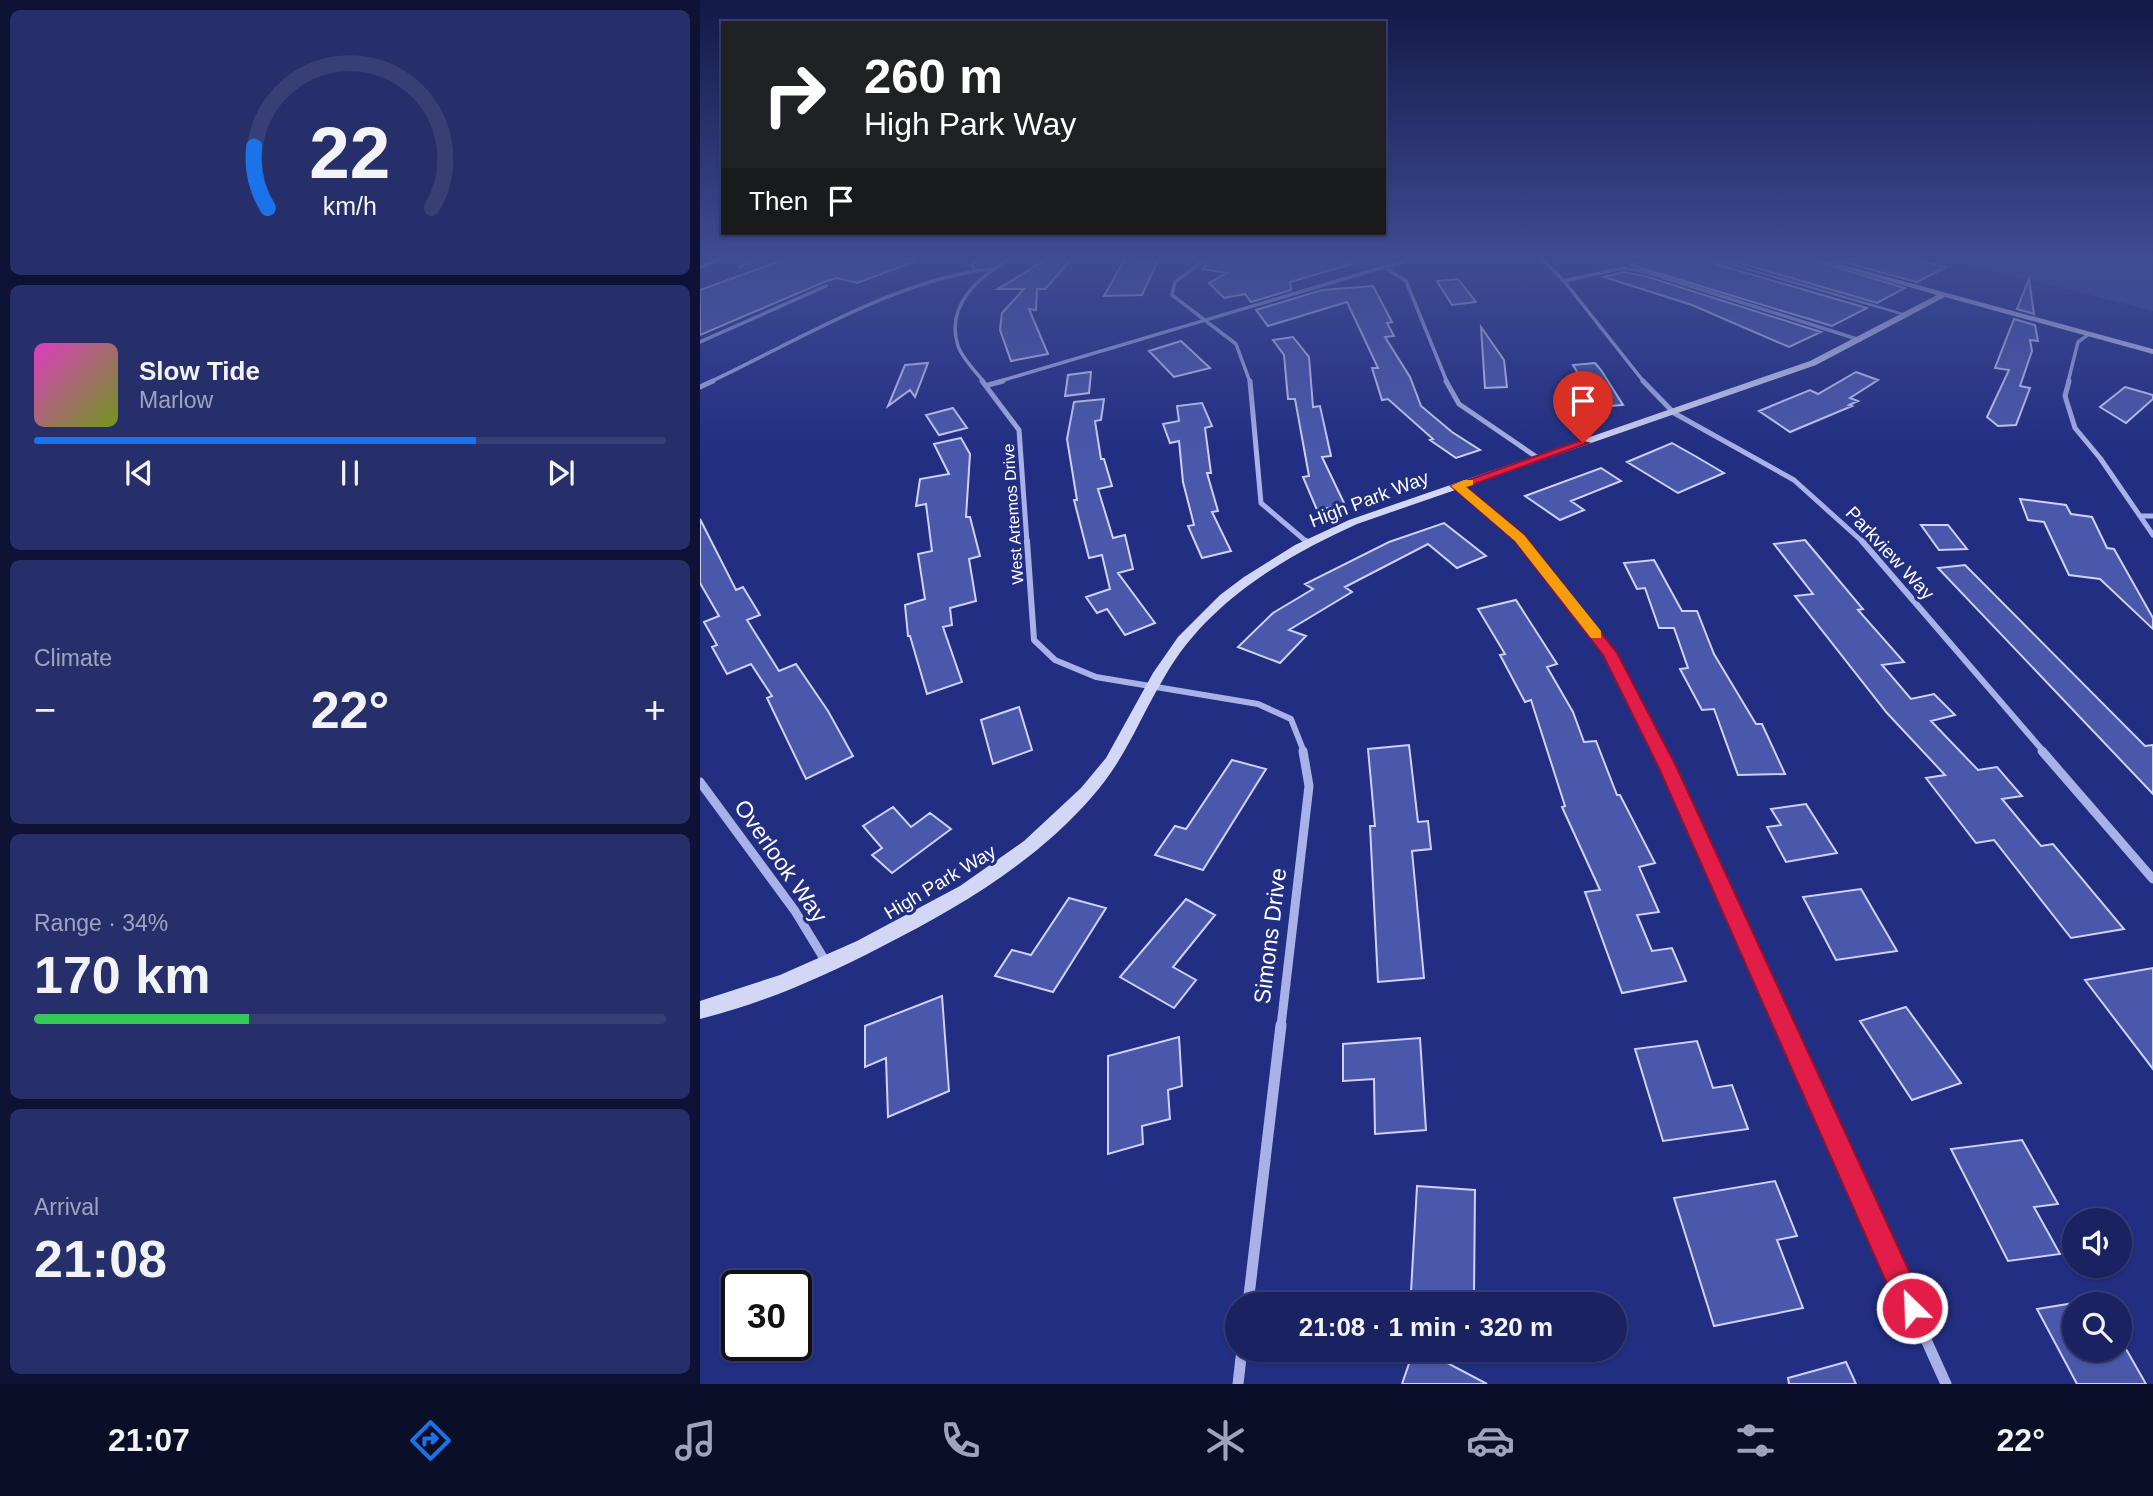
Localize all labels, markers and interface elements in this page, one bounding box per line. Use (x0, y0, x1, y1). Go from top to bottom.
icon: right (749, 49, 840, 140)
text: 260 m (864, 49, 1003, 103)
text: High Park Way (864, 106, 1076, 142)
text: 22 (310, 113, 390, 194)
icon: arrive (822, 182, 860, 220)
text: Then (749, 186, 808, 216)
text: km/h (323, 192, 377, 220)
text: Slow Tide (139, 356, 260, 386)
pin (1553, 371, 1613, 443)
icon: arrive (1564, 382, 1602, 420)
text: Marlow (139, 387, 213, 413)
street label: West Artemos Drive (1000, 443, 1026, 585)
icon: previous (120, 454, 158, 492)
icon: pause (331, 454, 369, 492)
icon: next (542, 454, 580, 492)
street label: High Park Way (1306, 466, 1432, 531)
street label: Parkview Way (1842, 502, 1939, 604)
text: Climate (34, 645, 112, 671)
text: 22° (311, 681, 389, 739)
text: − (34, 689, 56, 731)
text: + (644, 689, 666, 731)
street label: Overlook Way (729, 795, 833, 928)
street label: High Park Way (881, 840, 1000, 923)
street label: Simons Drive (1249, 867, 1291, 1005)
text: Range · 34% (34, 910, 168, 936)
text: 170 km (34, 946, 210, 1004)
text: Arrival (34, 1194, 99, 1220)
map controls (2062, 1208, 2132, 1362)
button: sound (2062, 1208, 2132, 1278)
text: 21:08 (34, 1230, 167, 1288)
speed limit sign: 30 (721, 1270, 812, 1361)
position arrow (1875, 1271, 1949, 1345)
button: search (2062, 1292, 2132, 1362)
text: 21:08 · 1 min · 320 m (1299, 1312, 1553, 1342)
icon: directions (406, 1416, 455, 1465)
icon: music (671, 1416, 720, 1465)
icon: phone (936, 1416, 985, 1465)
icon: climate (1201, 1416, 1250, 1465)
icon: car (1466, 1416, 1515, 1465)
icon: filters (1731, 1416, 1780, 1465)
text: 21:07 (108, 1422, 190, 1458)
text: 22° (1997, 1422, 2045, 1458)

